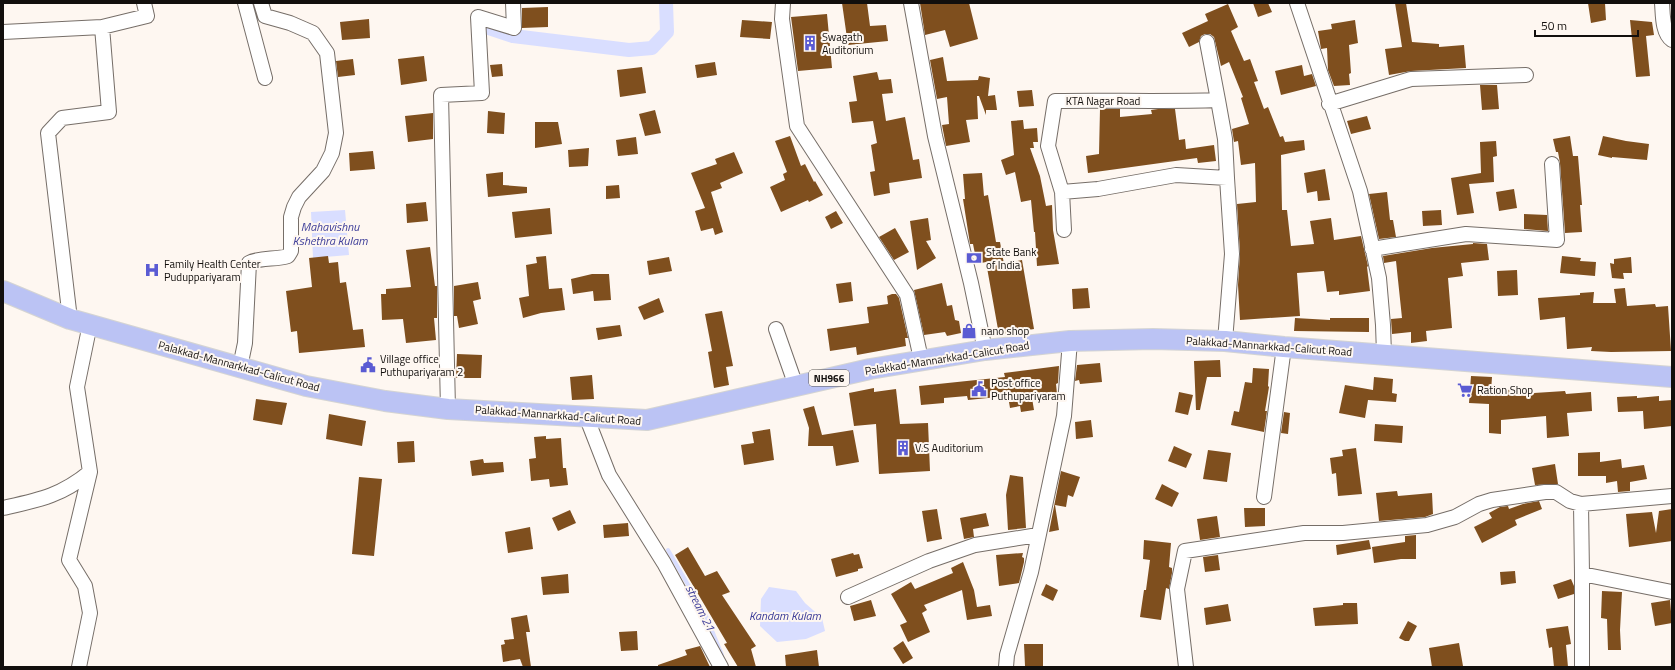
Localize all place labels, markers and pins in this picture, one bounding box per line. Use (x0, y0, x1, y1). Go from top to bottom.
place label: Swagath Auditorium (822, 29, 874, 58)
building icon: Swagath Auditorium (801, 34, 819, 52)
place label: State Bank of India (986, 244, 1037, 273)
bank icon: State Bank of India (965, 249, 983, 267)
place label: Family Health Center Puduppariyaram (164, 256, 261, 285)
hospital icon: Family Health Center Puduppariyaram (143, 261, 161, 279)
shop icon: nano shop (960, 322, 978, 340)
place label: nano shop (981, 323, 1029, 339)
place label: Village office Puthupariyaram 2 (380, 351, 463, 380)
public building icon: Village office Puthupariyaram 2 (359, 356, 377, 374)
place label: Post office Puthupariyaram (991, 375, 1066, 404)
public building icon: Post office Puthupariyaram (970, 380, 988, 398)
supermarket icon: Ration Shop (1456, 381, 1474, 399)
place label: Ration Shop (1477, 382, 1533, 398)
building icon: V.S Auditorium (894, 439, 912, 457)
place label: V.S Auditorium (915, 440, 983, 456)

